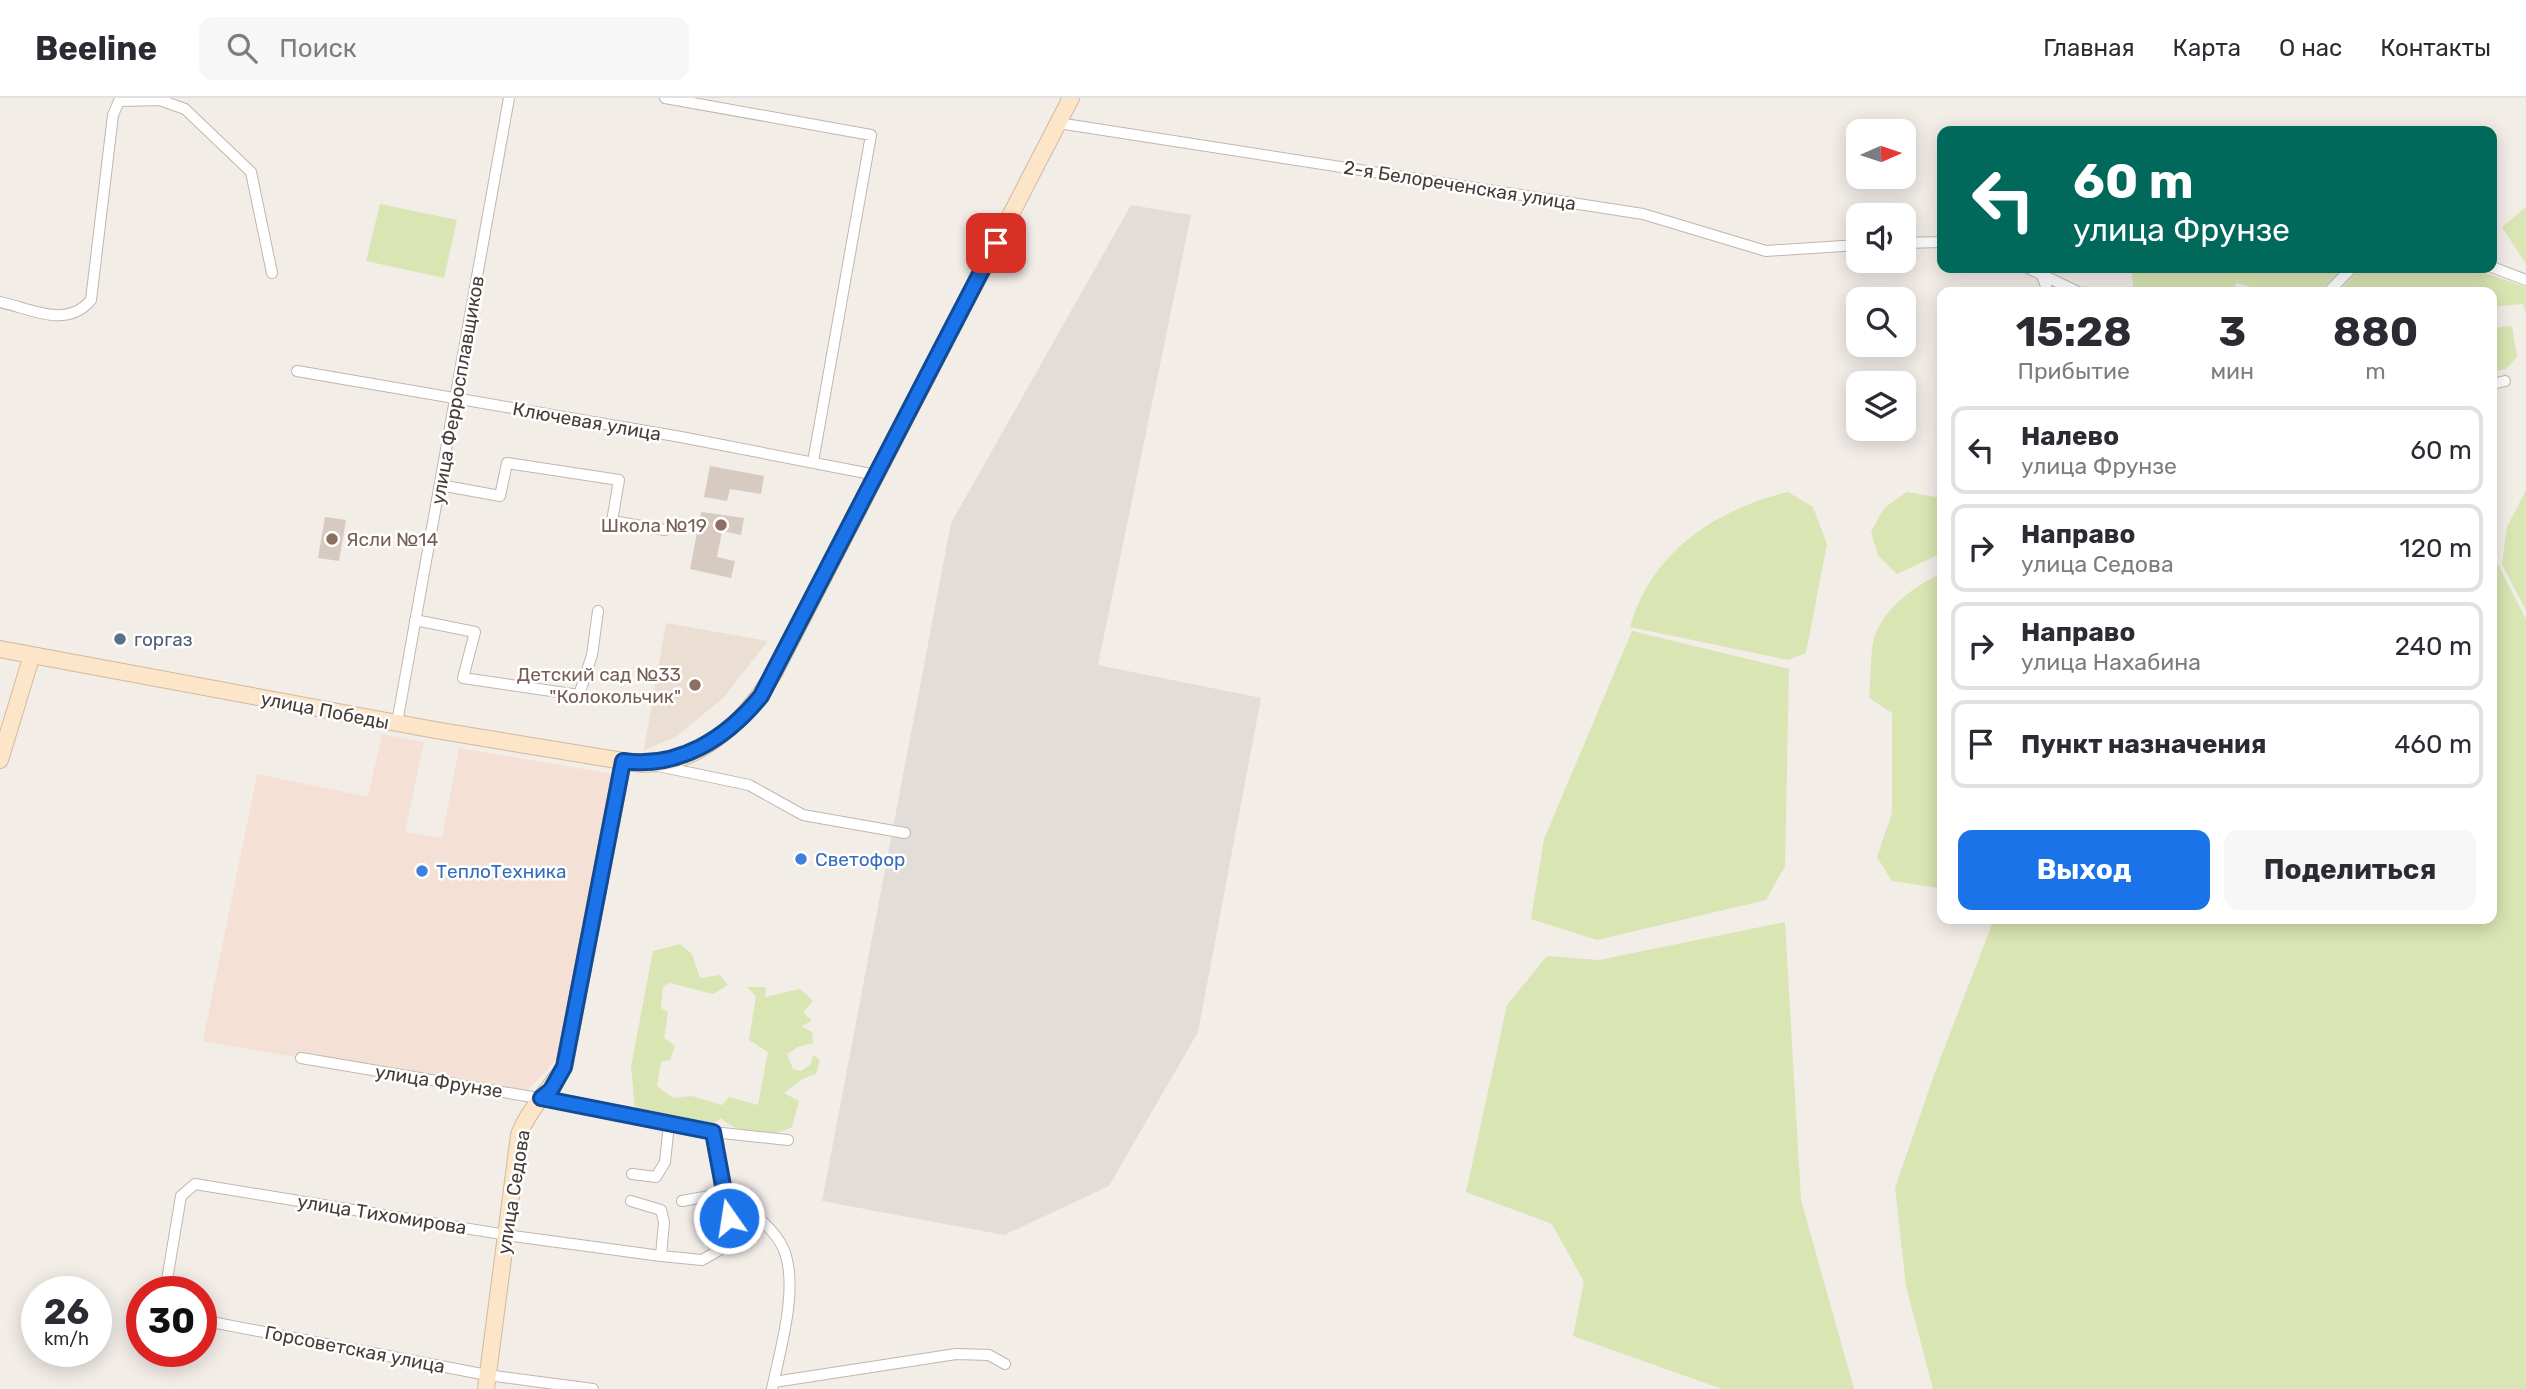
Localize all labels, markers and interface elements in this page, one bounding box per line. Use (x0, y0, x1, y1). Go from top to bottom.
search box (199, 17, 689, 80)
text: Beeline (35, 29, 157, 68)
icon: search (223, 29, 261, 67)
text: Поиск (279, 33, 357, 64)
text: Главная (2043, 34, 2135, 62)
text: Карта (2173, 34, 2241, 62)
text: О нас (2279, 34, 2342, 62)
text: Контакты (2380, 34, 2491, 62)
north arrow (1846, 119, 1916, 189)
map controls (1846, 119, 1916, 441)
text: 60 m (2073, 152, 2194, 210)
icon: left (1958, 154, 2049, 245)
street label: 2-я Белореченская улица (1342, 156, 1578, 215)
button: sound (1846, 203, 1916, 273)
text: улица Фрунзе (2073, 211, 2290, 249)
pin (966, 213, 1026, 273)
icon: arrive (977, 224, 1015, 262)
street label: улица Ферросплавщиков (426, 274, 489, 506)
button: search (1846, 287, 1916, 357)
text: 15:28 (2016, 307, 2132, 357)
text: 3 (2218, 307, 2246, 357)
text: 880 (2333, 307, 2418, 357)
text: Прибытие (2017, 357, 2130, 385)
text: мин (2210, 357, 2254, 385)
text: m (2365, 357, 2386, 385)
button: layers (1846, 371, 1916, 441)
street label: Ключевая улица (511, 397, 663, 446)
text: Налево (2021, 421, 2119, 452)
icon: left (1962, 431, 2000, 469)
text: 60 m (2410, 435, 2472, 466)
text: улица Фрунзе (2021, 452, 2177, 480)
place label: Школа №19 (601, 514, 707, 537)
marker: Школа №19 (713, 517, 729, 533)
text: Направо (2021, 519, 2135, 550)
place label: Ясли №14 (346, 528, 438, 551)
icon: right (1962, 529, 2000, 567)
marker: Ясли №14 (324, 531, 340, 547)
text: 120 m (2400, 533, 2472, 564)
text: улица Седова (2021, 550, 2174, 578)
text: Направо (2021, 617, 2135, 648)
icon: right (1962, 627, 2000, 665)
place label: горгаз (134, 628, 193, 651)
marker: горгаз (112, 631, 128, 647)
text: 240 m (2395, 631, 2472, 662)
text: улица Нахабина (2021, 648, 2201, 676)
place label: Детский сад №33 "Колокольчик" (517, 663, 681, 708)
marker: Детский сад №33 "Колокольчик" (687, 677, 703, 693)
street label: улица Победы (259, 687, 391, 734)
icon: arrive (1962, 725, 2000, 763)
text: Пункт назначения (2021, 729, 2266, 760)
text: 460 m (2394, 729, 2472, 760)
button: Выход (1958, 830, 2210, 910)
button: Поделиться (2224, 830, 2476, 910)
place label: Светофор (815, 848, 905, 871)
marker: Светофор (793, 851, 809, 867)
place label: ТеплоТехника (436, 860, 567, 883)
marker: ТеплоТехника (414, 863, 430, 879)
street label: улица Фрунзе (373, 1060, 504, 1103)
street label: улица Седова (492, 1128, 535, 1256)
position arrow (692, 1181, 766, 1255)
street label: улица Тихомирова (296, 1190, 468, 1239)
speed limit sign: 30 (126, 1276, 217, 1367)
text: 26 (44, 1291, 89, 1333)
street label: Горсоветская улица (263, 1321, 447, 1378)
text: km/h (44, 1328, 89, 1350)

